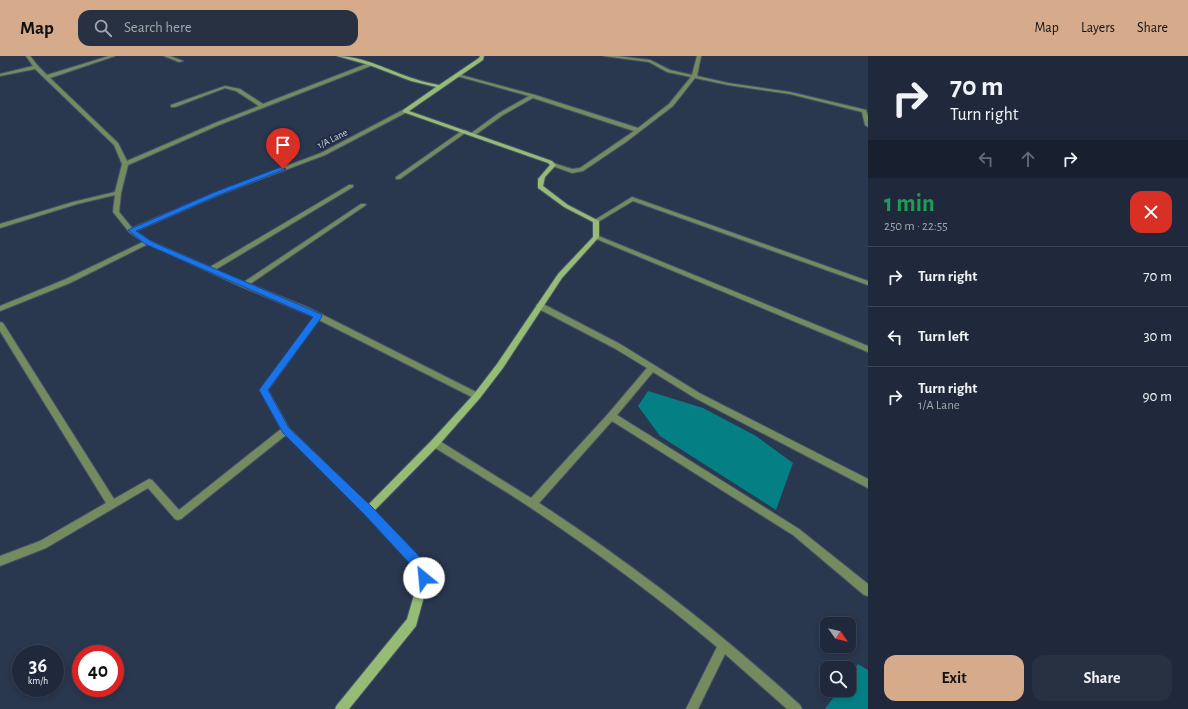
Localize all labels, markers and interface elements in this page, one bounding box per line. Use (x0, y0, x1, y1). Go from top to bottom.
search box (78, 10, 358, 46)
icon: search (92, 17, 114, 39)
text: Map (20, 19, 54, 38)
text: Search here (124, 20, 192, 35)
text: Map (1034, 21, 1059, 35)
text: Layers (1081, 21, 1115, 35)
text: Share (1137, 21, 1168, 35)
icon: right (884, 72, 936, 124)
text: 70 m (950, 73, 1004, 101)
text: Turn right (950, 106, 1019, 124)
street label: 1/A Lane (316, 127, 349, 150)
pin (266, 128, 300, 169)
icon: arrive (272, 134, 294, 156)
icon: left (975, 148, 997, 170)
icon: ahead (1017, 148, 1039, 170)
icon: right (1059, 148, 1081, 170)
button: close (1130, 191, 1172, 233)
text: 1 min (884, 192, 935, 216)
text: 250 m · 22:55 (884, 220, 948, 233)
icon: right (884, 266, 906, 288)
text: Turn right (918, 269, 977, 284)
text: 70 m (1143, 269, 1172, 284)
icon: left (884, 326, 906, 348)
text: Turn left (918, 329, 969, 344)
text: 30 m (1143, 329, 1172, 344)
text: Turn right (918, 381, 977, 396)
icon: right (884, 386, 906, 408)
text: 90 m (1143, 389, 1172, 404)
text: 1/A Lane (918, 399, 960, 412)
position arrow (403, 557, 445, 599)
north arrow (820, 617, 856, 653)
map controls (820, 617, 856, 697)
speed limit sign: 40 (72, 645, 124, 697)
button: Exit (884, 655, 1024, 701)
button: Share (1032, 655, 1172, 701)
text: 36 (29, 656, 47, 676)
button: search (820, 661, 856, 697)
text: km/h (28, 676, 48, 686)

